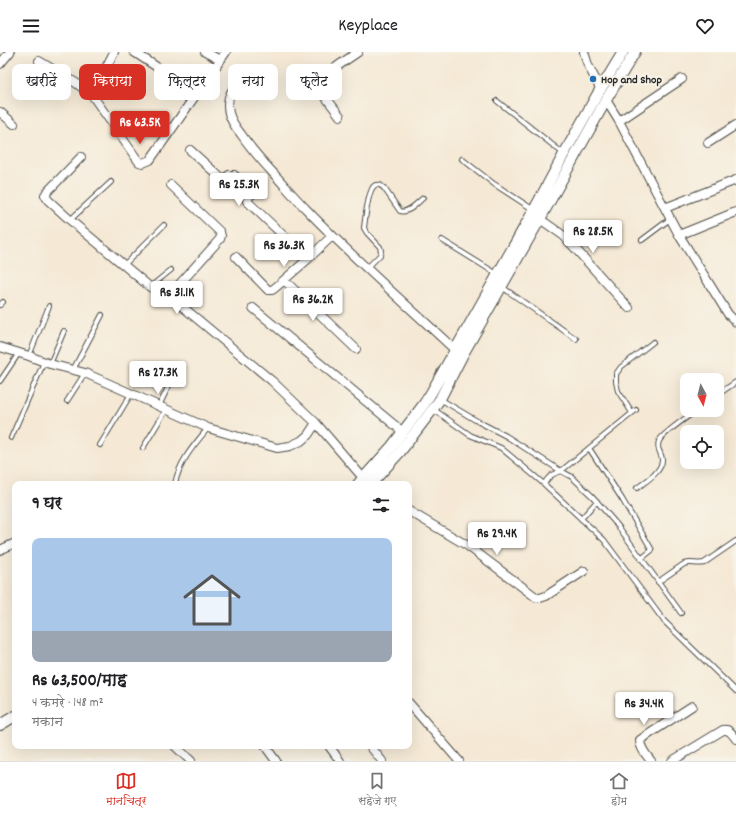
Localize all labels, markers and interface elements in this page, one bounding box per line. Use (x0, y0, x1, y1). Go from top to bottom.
text: Keyplace (338, 14, 398, 39)
icon: menu (20, 15, 42, 37)
icon: heart (694, 15, 716, 37)
chip: खरीदें (12, 64, 71, 100)
chip: किराया (79, 64, 146, 100)
chip: फ़िल्टर (154, 64, 220, 100)
chip: नया (228, 64, 278, 100)
chip: फ़्लैट (286, 64, 342, 100)
place label: Hop and Shop (601, 72, 662, 89)
marker: Hop and Shop (588, 74, 598, 84)
pin: Rs 63.5K (99, 111, 181, 145)
text: Rs 63.5K (119, 114, 161, 133)
pin: Rs 25.3K (198, 173, 280, 207)
text: Rs 25.3K (219, 176, 259, 195)
pin: Rs 28.5K (552, 220, 634, 254)
text: Rs 28.5K (573, 223, 613, 242)
pin: Rs 36.3K (243, 234, 325, 268)
text: Rs 36.3K (264, 237, 304, 256)
pin: Rs 31.1K (136, 281, 218, 315)
text: Rs 31.1K (160, 284, 194, 303)
pin: Rs 36.2K (272, 288, 354, 322)
text: Rs 36.2K (293, 291, 333, 310)
pin: Rs 27.3K (117, 361, 199, 395)
text: Rs 27.3K (138, 364, 178, 383)
north arrow (680, 373, 724, 417)
map controls (680, 373, 724, 469)
button: locate (680, 425, 724, 469)
text: 9 घर (32, 493, 62, 517)
icon: filters (370, 494, 392, 516)
pin: Rs 29.4K (456, 522, 538, 556)
text: Rs 29.4K (477, 525, 517, 544)
icon: home (176, 564, 248, 636)
text: Rs 63,500/माह (32, 670, 127, 694)
pin: Rs 34.4K (603, 692, 685, 726)
text: 4 कमरे · 148 m² (32, 694, 103, 713)
text: Rs 34.4K (624, 695, 664, 714)
text: मकान (32, 713, 63, 732)
tab: मानचित्र (106, 770, 146, 810)
tab: सहेजे गए (358, 770, 396, 810)
tab: होम (608, 770, 630, 810)

